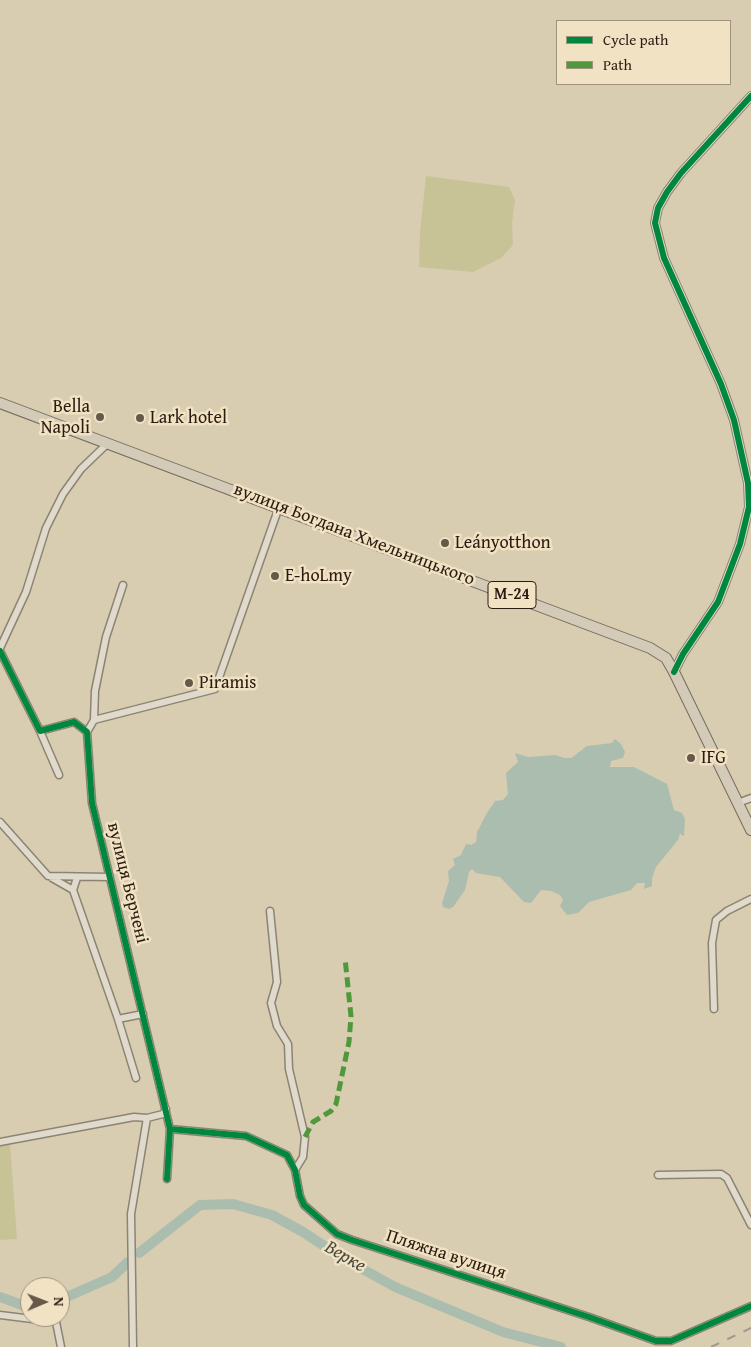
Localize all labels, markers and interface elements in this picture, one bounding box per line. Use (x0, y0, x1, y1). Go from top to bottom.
legend (556, 20, 731, 85)
text: Cycle path (603, 29, 669, 50)
text: Path (603, 54, 632, 75)
place label: Bella Napoli (41, 396, 90, 438)
place label: Lark hotel (150, 407, 227, 429)
marker: Bella Napoli (94, 411, 106, 423)
marker: Lark hotel (134, 412, 146, 424)
street label: вулиця Богдана Хмельницького (230, 479, 478, 591)
place label: Leányotthon (455, 532, 551, 554)
marker: Leányotthon (439, 537, 451, 549)
place label: E-hoLmy (285, 565, 352, 587)
marker: E-hoLmy (269, 570, 281, 582)
road number: М-24 (488, 582, 536, 608)
place label: Piramis (199, 672, 256, 694)
marker: Piramis (183, 677, 195, 689)
place label: IFG (701, 747, 726, 769)
marker: IFG (685, 752, 697, 764)
street label: вулиця Берчені (102, 820, 152, 946)
street label: Пляжна вулиця (383, 1225, 509, 1285)
water label: Верке (320, 1236, 370, 1278)
north arrow (20, 1277, 70, 1327)
text: N (49, 1297, 69, 1307)

